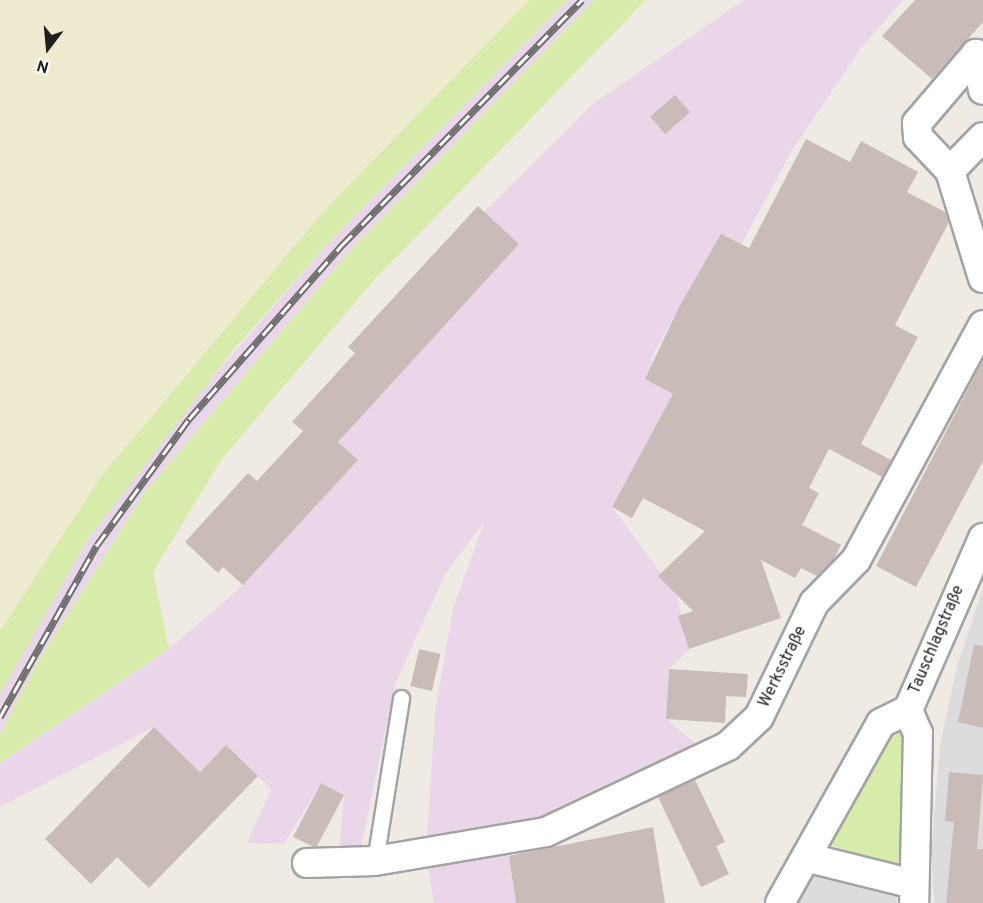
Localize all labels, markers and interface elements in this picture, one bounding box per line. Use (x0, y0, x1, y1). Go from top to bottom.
north arrow (18, 18, 78, 78)
text: N (35, 54, 51, 77)
street label: Tauschlagstraße (905, 583, 969, 697)
street label: Werksstraße (755, 623, 811, 711)

